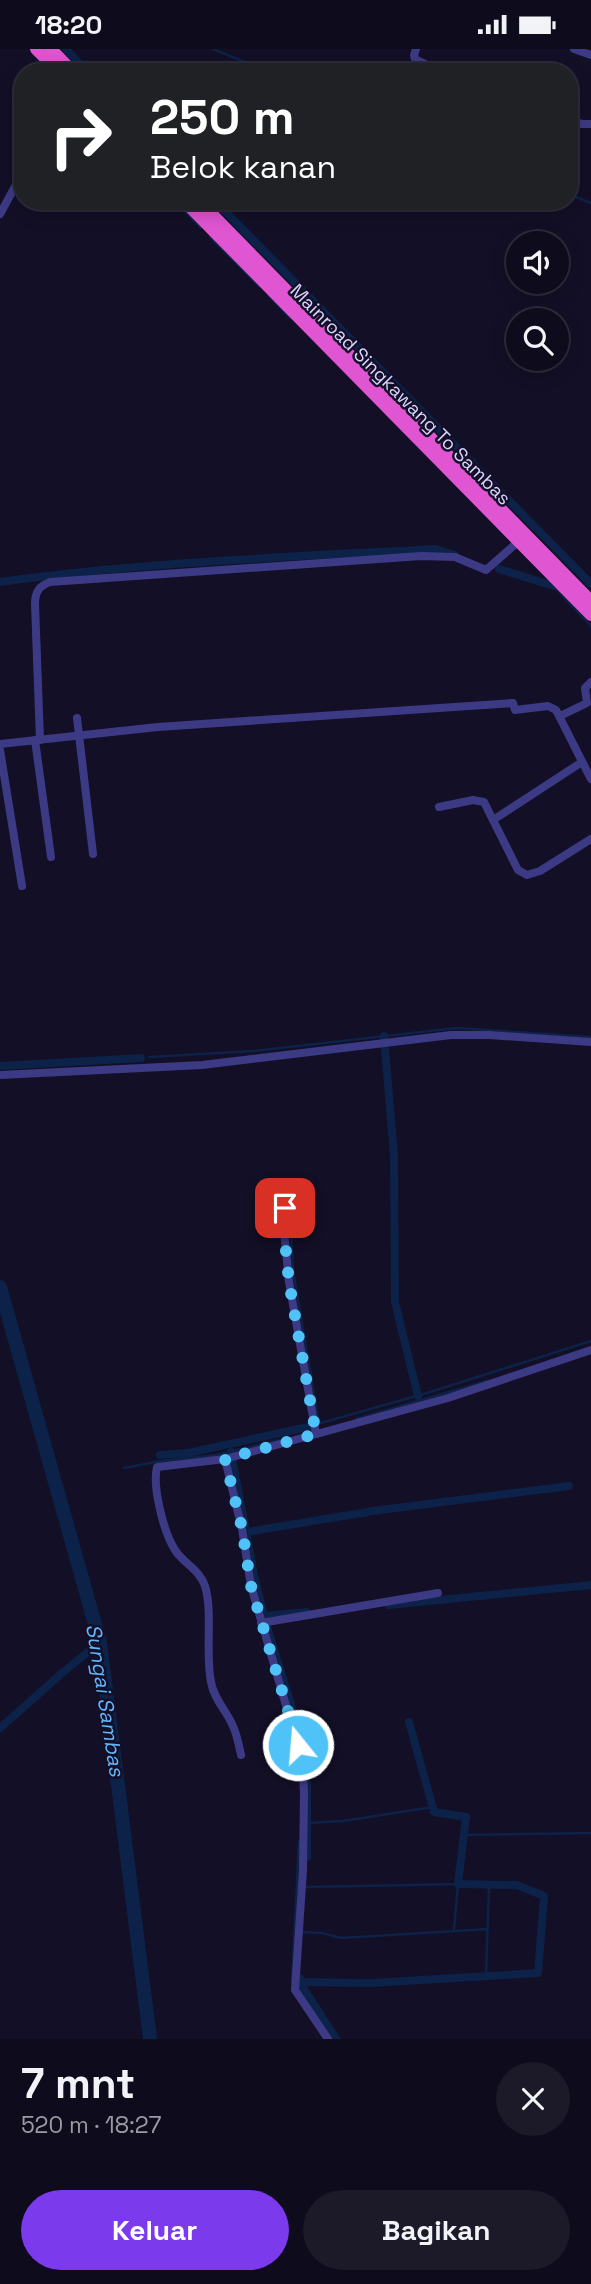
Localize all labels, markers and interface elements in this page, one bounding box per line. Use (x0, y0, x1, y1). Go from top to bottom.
text: 18:20 (35, 8, 102, 42)
text: 250 m (150, 86, 295, 148)
icon: right (35, 91, 126, 182)
text: Belok kanan (150, 147, 336, 187)
map controls (506, 231, 569, 371)
button: sound (506, 231, 569, 294)
street label: Mainroad Singkawang To Sambas (285, 278, 517, 510)
button: search (506, 308, 569, 371)
pin (255, 1178, 315, 1238)
icon: arrive (266, 1189, 304, 1227)
water label: Sungai Sambas (80, 1622, 131, 1779)
position arrow (261, 1708, 335, 1782)
text: 7 mnt (21, 2057, 135, 2110)
button: close (496, 2062, 570, 2136)
text: 520 m · 18:27 (21, 2110, 161, 2140)
button: Keluar (21, 2190, 289, 2270)
button: Bagikan (303, 2190, 570, 2270)

